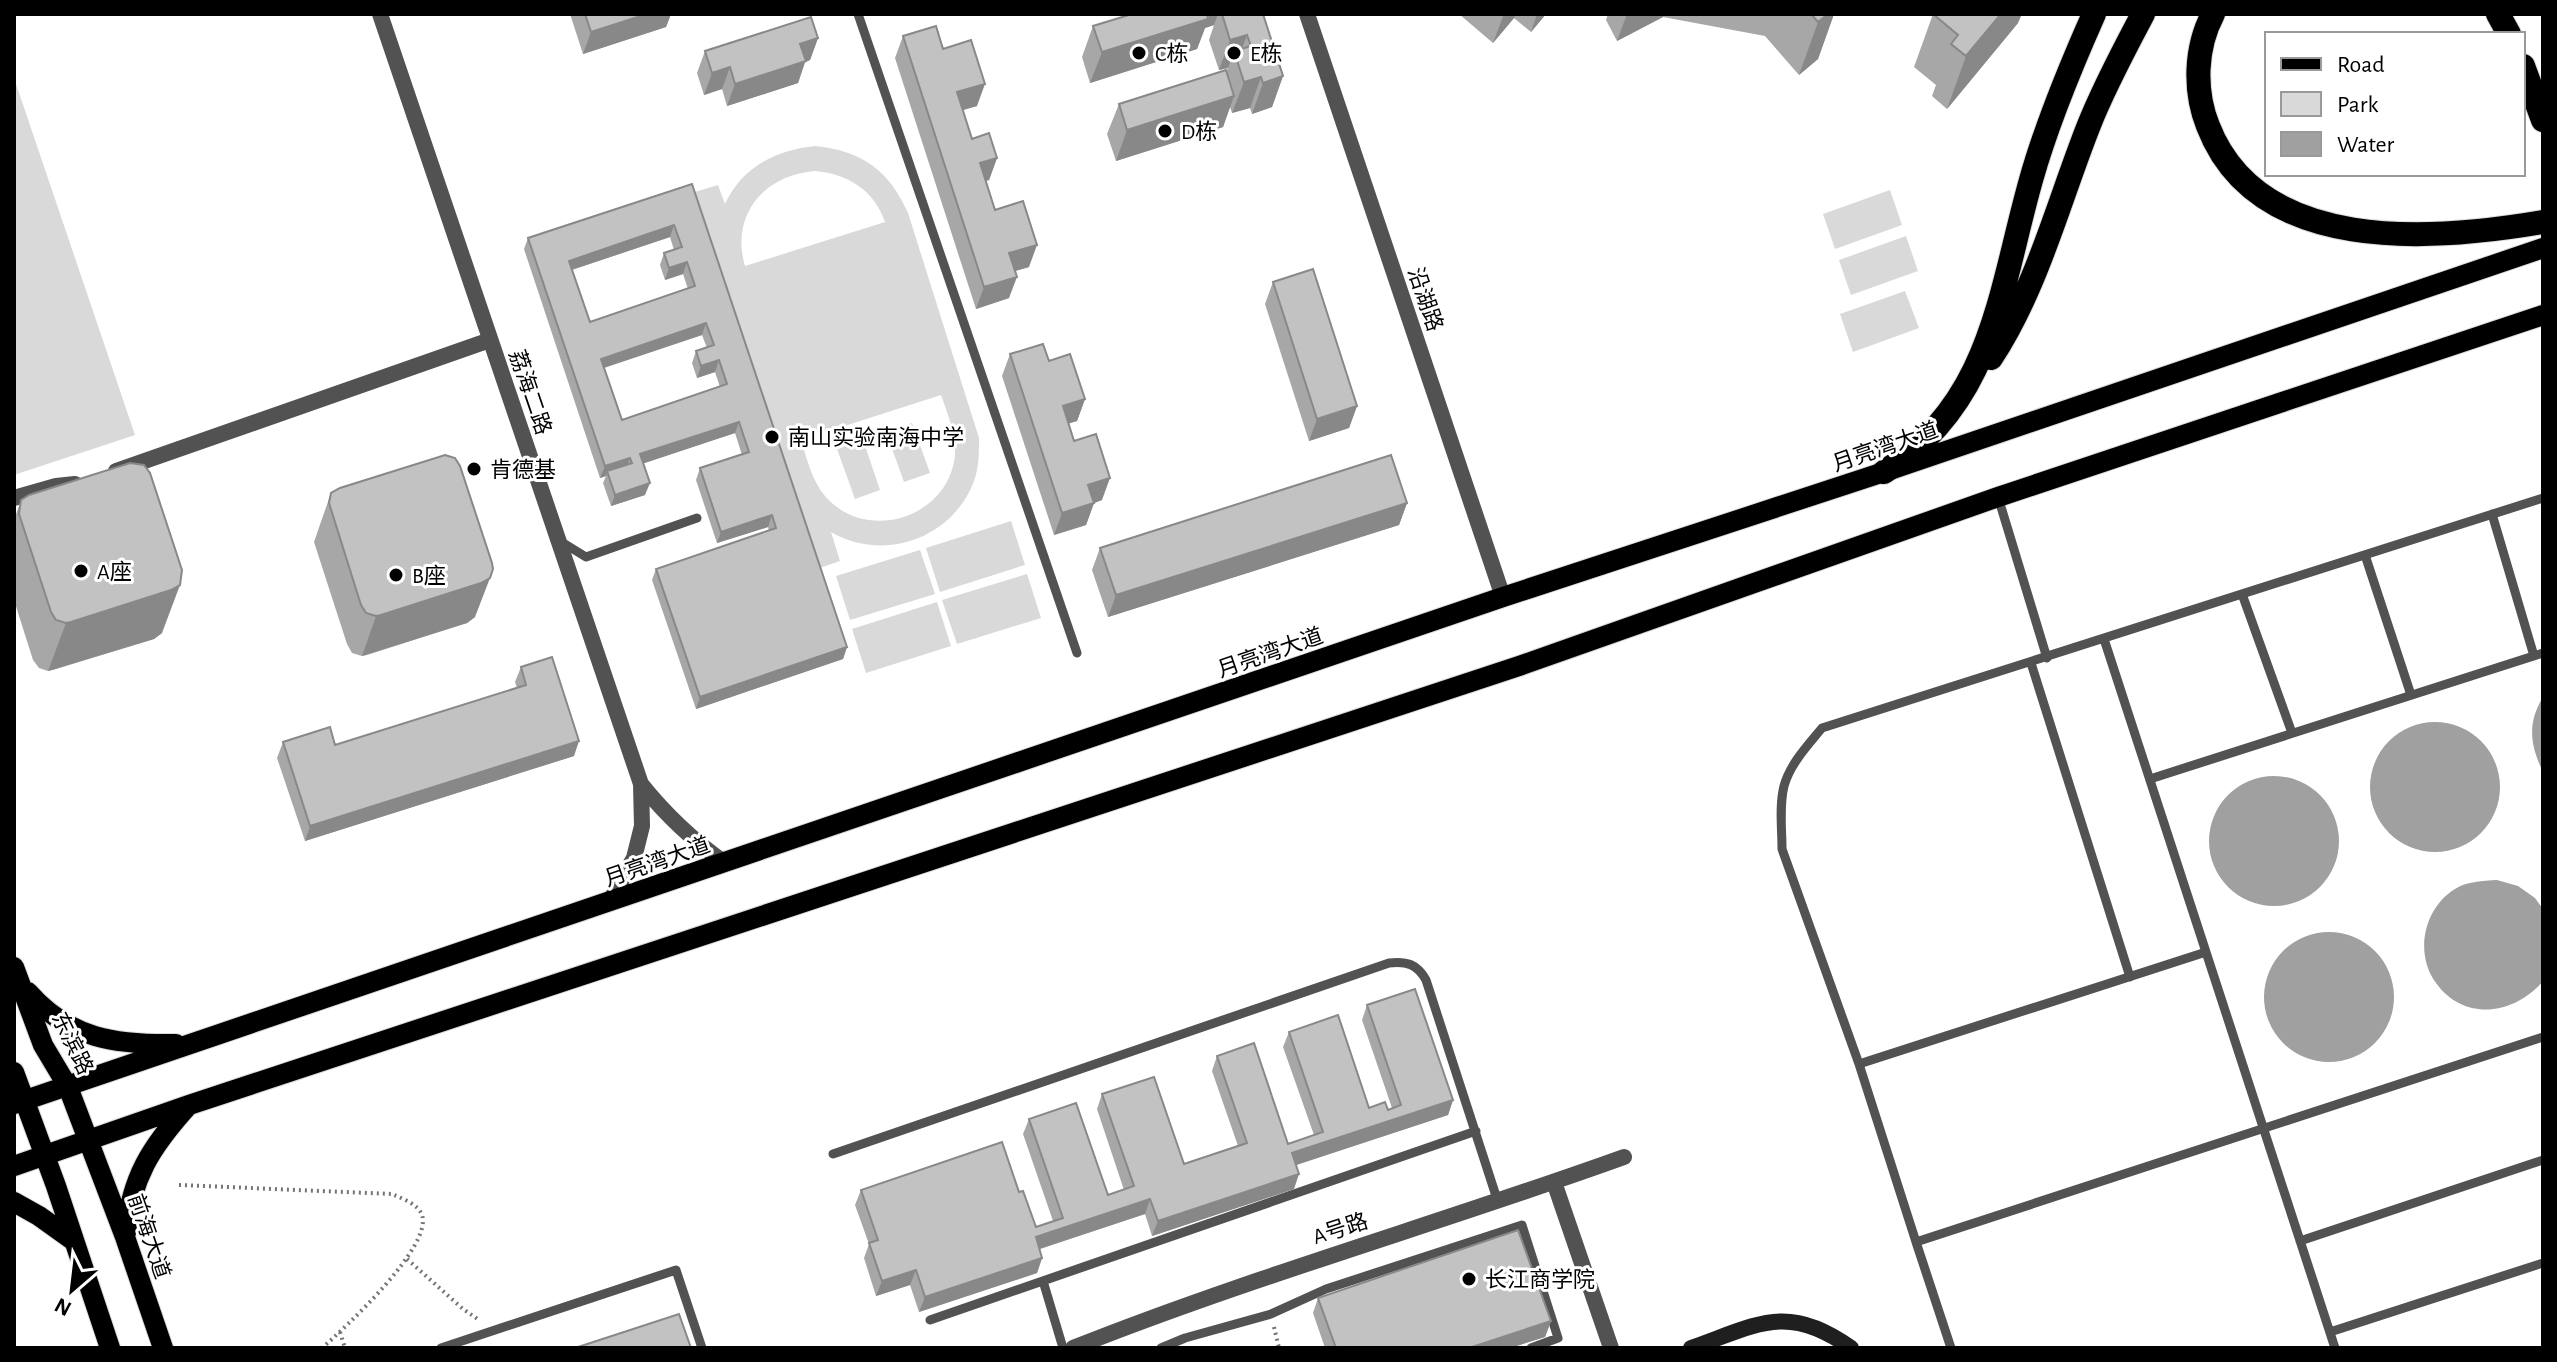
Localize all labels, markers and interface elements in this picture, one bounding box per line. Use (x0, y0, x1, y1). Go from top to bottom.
legend (2265, 32, 2525, 176)
place label: C栋 (1155, 42, 1188, 65)
place label: E栋 (1250, 42, 1283, 65)
marker: C栋 (1130, 44, 1148, 62)
marker: E栋 (1225, 44, 1243, 62)
text: Road (2337, 53, 2385, 77)
text: Park (2337, 93, 2378, 117)
place label: D栋 (1181, 120, 1217, 143)
marker: D栋 (1156, 122, 1174, 140)
text: Water (2337, 133, 2395, 157)
street label: 沿湖路 (1404, 264, 1447, 334)
street label: 荔海二路 (505, 347, 556, 438)
street label: 月亮湾大道 (1829, 418, 1941, 475)
place label: 南山实验南海中学 (788, 426, 964, 449)
marker: 南山实验南海中学 (763, 428, 781, 446)
place label: 肯德基 (490, 458, 556, 481)
marker: 肯德基 (465, 460, 483, 478)
place label: A座 (97, 560, 132, 583)
marker: A座 (72, 562, 90, 580)
place label: B座 (412, 564, 446, 587)
marker: B座 (387, 566, 405, 584)
street label: 月亮湾大道 (1214, 624, 1326, 681)
street label: 月亮湾大道 (601, 833, 713, 890)
street label: 东滨路 (48, 1009, 97, 1078)
street label: 前海大道 (124, 1191, 175, 1282)
street label: A号路 (1310, 1209, 1371, 1248)
north arrow (32, 1250, 112, 1330)
place label: 长江商学院 (1485, 1268, 1595, 1291)
marker: 长江商学院 (1460, 1270, 1478, 1288)
text: N (51, 1293, 75, 1320)

